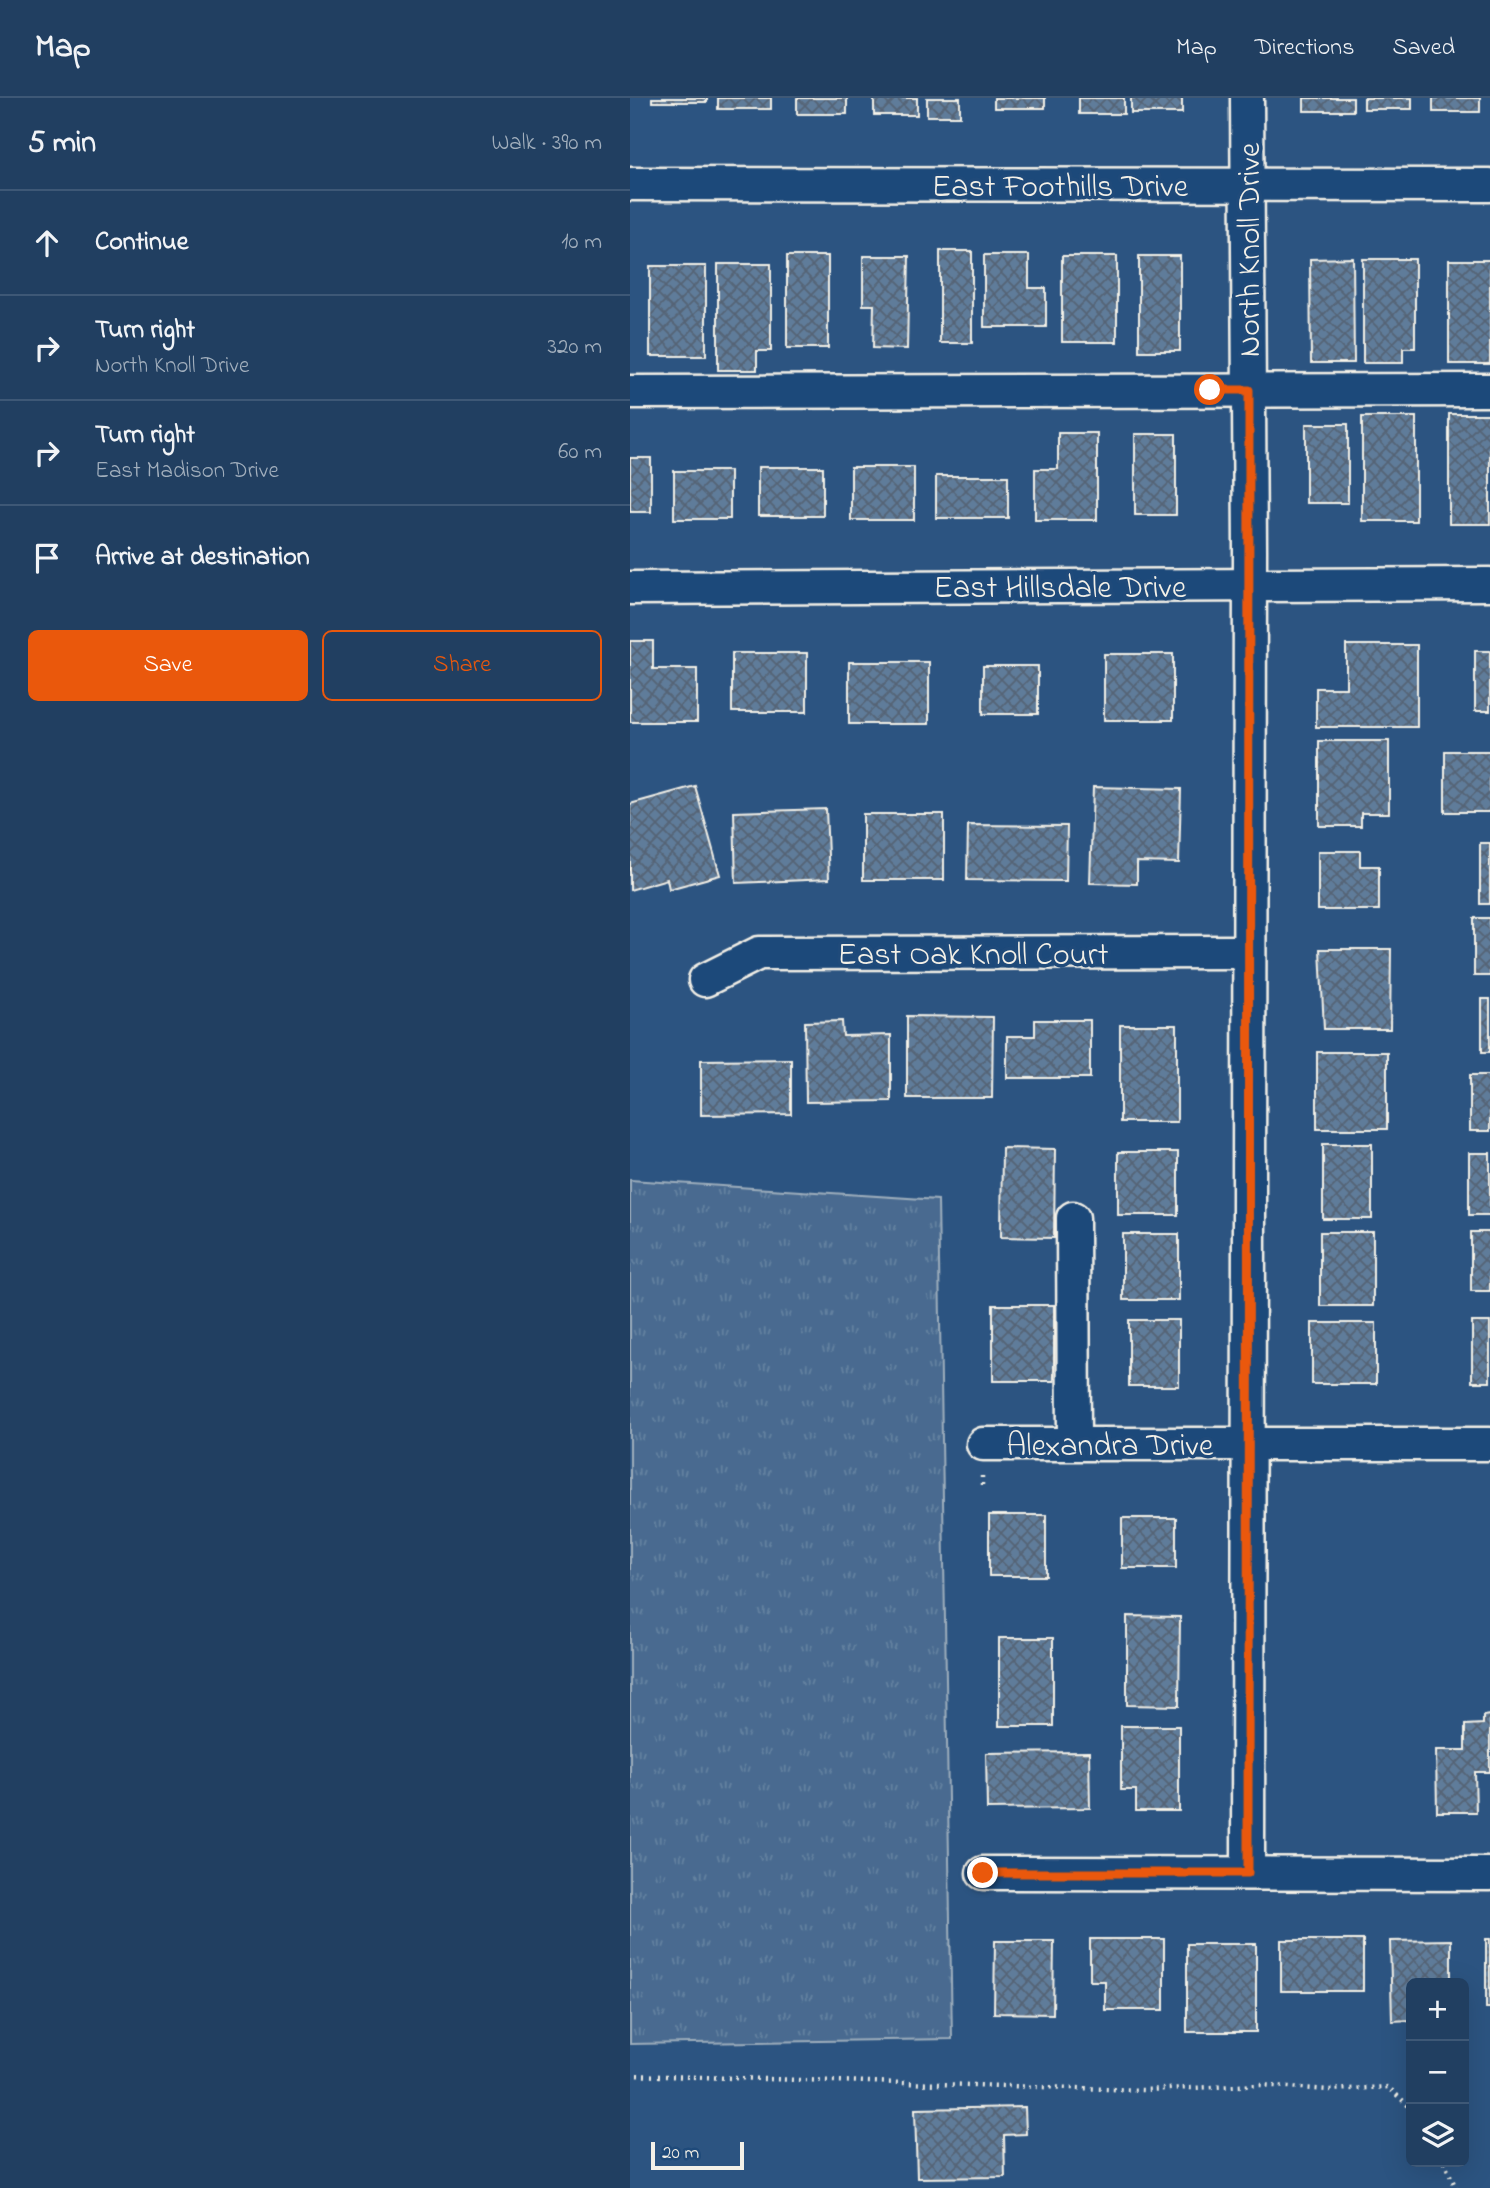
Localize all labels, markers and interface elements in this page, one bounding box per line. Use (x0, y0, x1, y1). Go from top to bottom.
text: Map (35, 24, 91, 72)
text: Map (1176, 31, 1217, 66)
text: Directions (1255, 31, 1354, 66)
text: Saved (1392, 31, 1455, 66)
text: 5 min (28, 122, 96, 166)
text: Walk · 390 m (491, 127, 602, 160)
street label: North Knoll Drive (1228, 142, 1275, 357)
street label: East Foothills Drive (932, 165, 1189, 212)
icon: ahead (28, 224, 66, 262)
text: Continue (95, 224, 188, 262)
text: 10 m (561, 226, 602, 259)
text: Turn right (95, 312, 195, 350)
icon: right (28, 329, 66, 367)
text: 320 m (548, 331, 602, 364)
text: North Knoll Drive (95, 350, 249, 383)
route start (1194, 374, 1225, 405)
text: Turn right (95, 417, 195, 455)
icon: right (28, 434, 66, 472)
text: 60 m (558, 436, 602, 469)
text: East Madison Drive (95, 455, 279, 488)
icon: arrive (28, 539, 66, 577)
text: Arrive at destination (95, 539, 310, 577)
street label: East Hillsdale Drive (934, 566, 1187, 613)
button: Save (28, 630, 308, 701)
button: Share (322, 630, 602, 701)
street label: East Oak Knoll Court (838, 933, 1109, 980)
street label: Alexandra Drive (1007, 1424, 1214, 1471)
route end (967, 1857, 998, 1888)
map controls (1406, 1978, 1469, 2167)
button: + (1406, 1978, 1469, 2041)
button: − (1406, 2041, 1469, 2104)
button: layers (1406, 2104, 1469, 2167)
scale bar (651, 2139, 744, 2171)
text: 20 m (662, 2140, 699, 2167)

